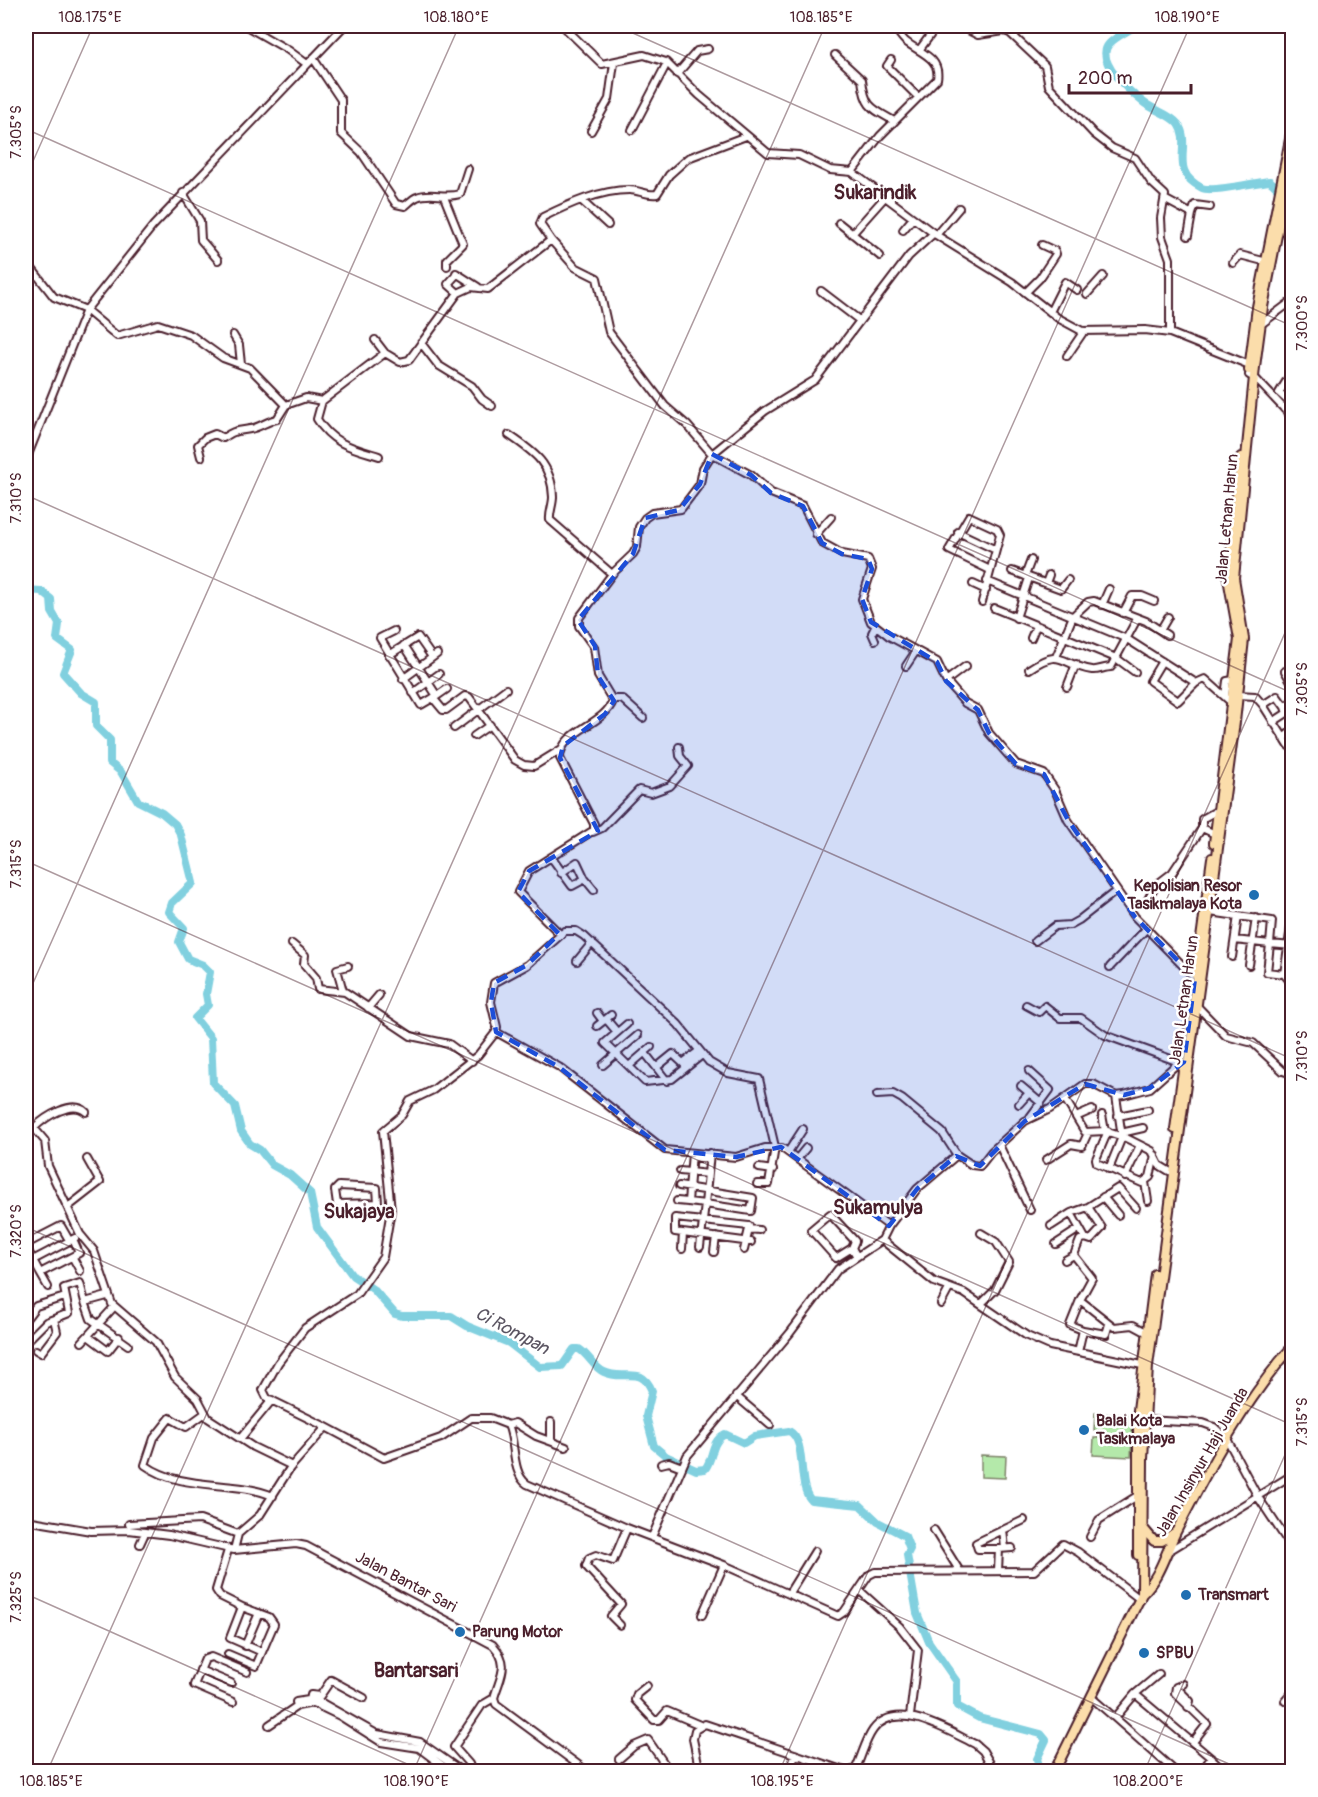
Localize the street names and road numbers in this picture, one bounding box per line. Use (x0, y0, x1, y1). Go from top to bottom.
street label: Jalan Letnan Harun (1211, 453, 1243, 585)
street label: Jalan Letnan Harun (1165, 934, 1203, 1066)
street label: Jalan Insinyur Haji Juanda (1151, 1384, 1253, 1540)
street label: Jalan Bantar Sari (352, 1547, 460, 1617)

